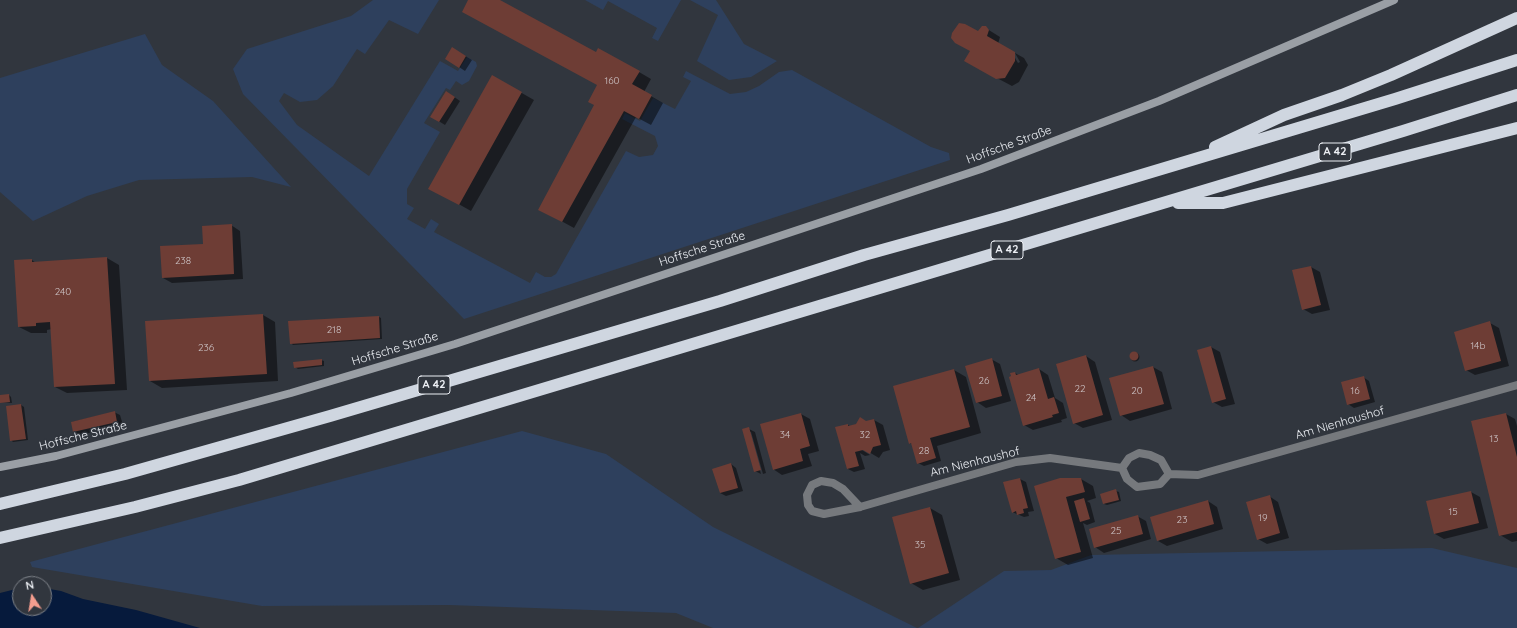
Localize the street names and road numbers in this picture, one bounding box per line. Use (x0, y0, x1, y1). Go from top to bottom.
street label: Hoffsche Straße (964, 123, 1054, 167)
road number: A 42 (1319, 143, 1351, 161)
street label: Hoffsche Straße (657, 228, 747, 270)
road number: A 42 (991, 241, 1023, 259)
street label: Hoffsche Straße (350, 329, 440, 369)
road number: A 42 (418, 376, 450, 394)
street label: Am Nienhaushof (1294, 403, 1386, 443)
street label: Hoffsche Straße (38, 418, 128, 454)
street label: Am Nienhaushof (929, 444, 1021, 480)

